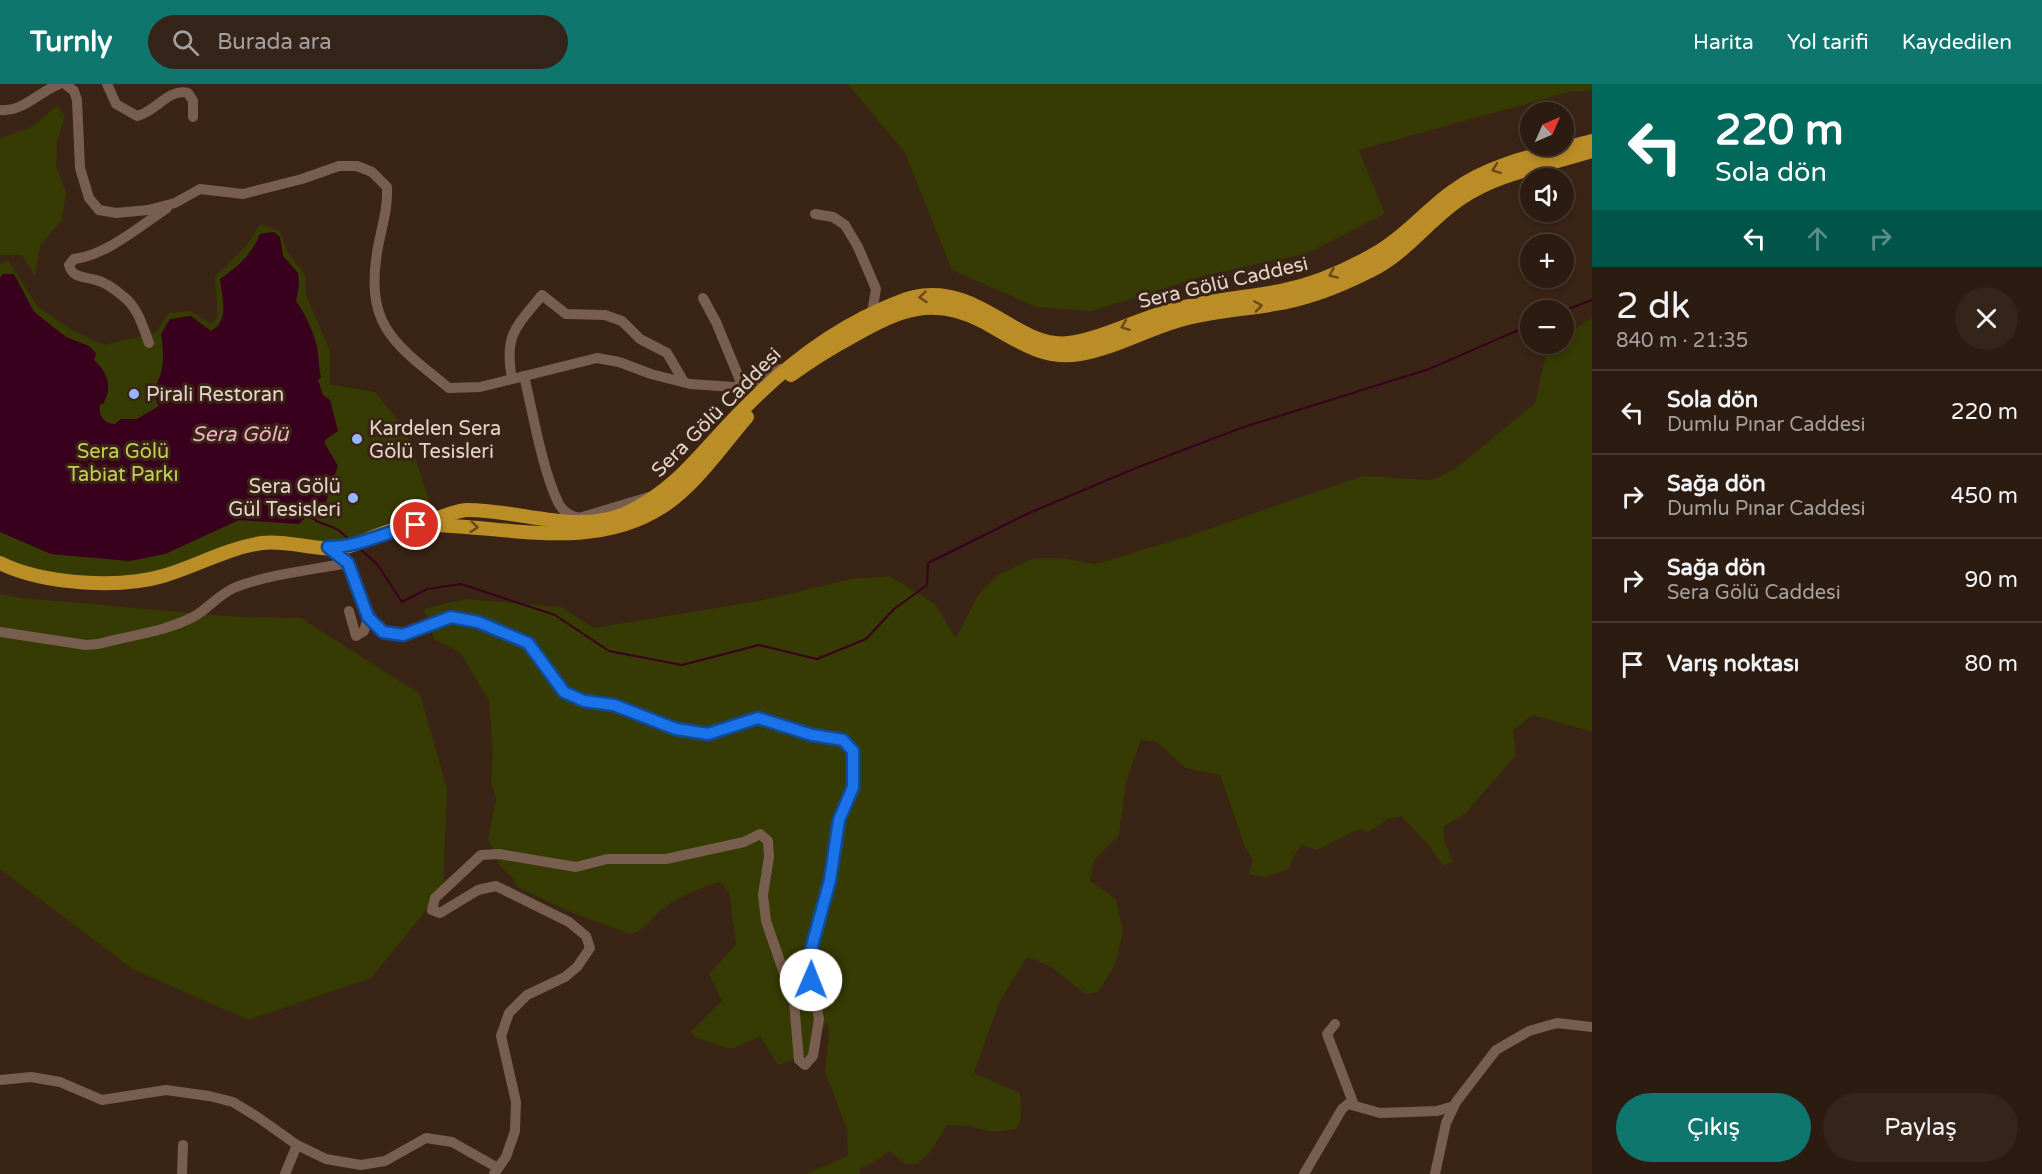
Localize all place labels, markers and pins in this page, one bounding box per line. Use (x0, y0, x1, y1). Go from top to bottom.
place label: Pirali Restoran (146, 383, 284, 407)
marker: Pirali Restoran (127, 387, 141, 401)
place label: Kardelen Sera Gölü Tesisleri (369, 417, 501, 464)
marker: Kardelen Sera Gölü Tesisleri (350, 432, 364, 446)
place label: Sera Gölü Gül Tesisleri (228, 475, 341, 522)
marker: Sera Gölü Gül Tesisleri (346, 491, 360, 505)
pin (390, 499, 441, 550)

